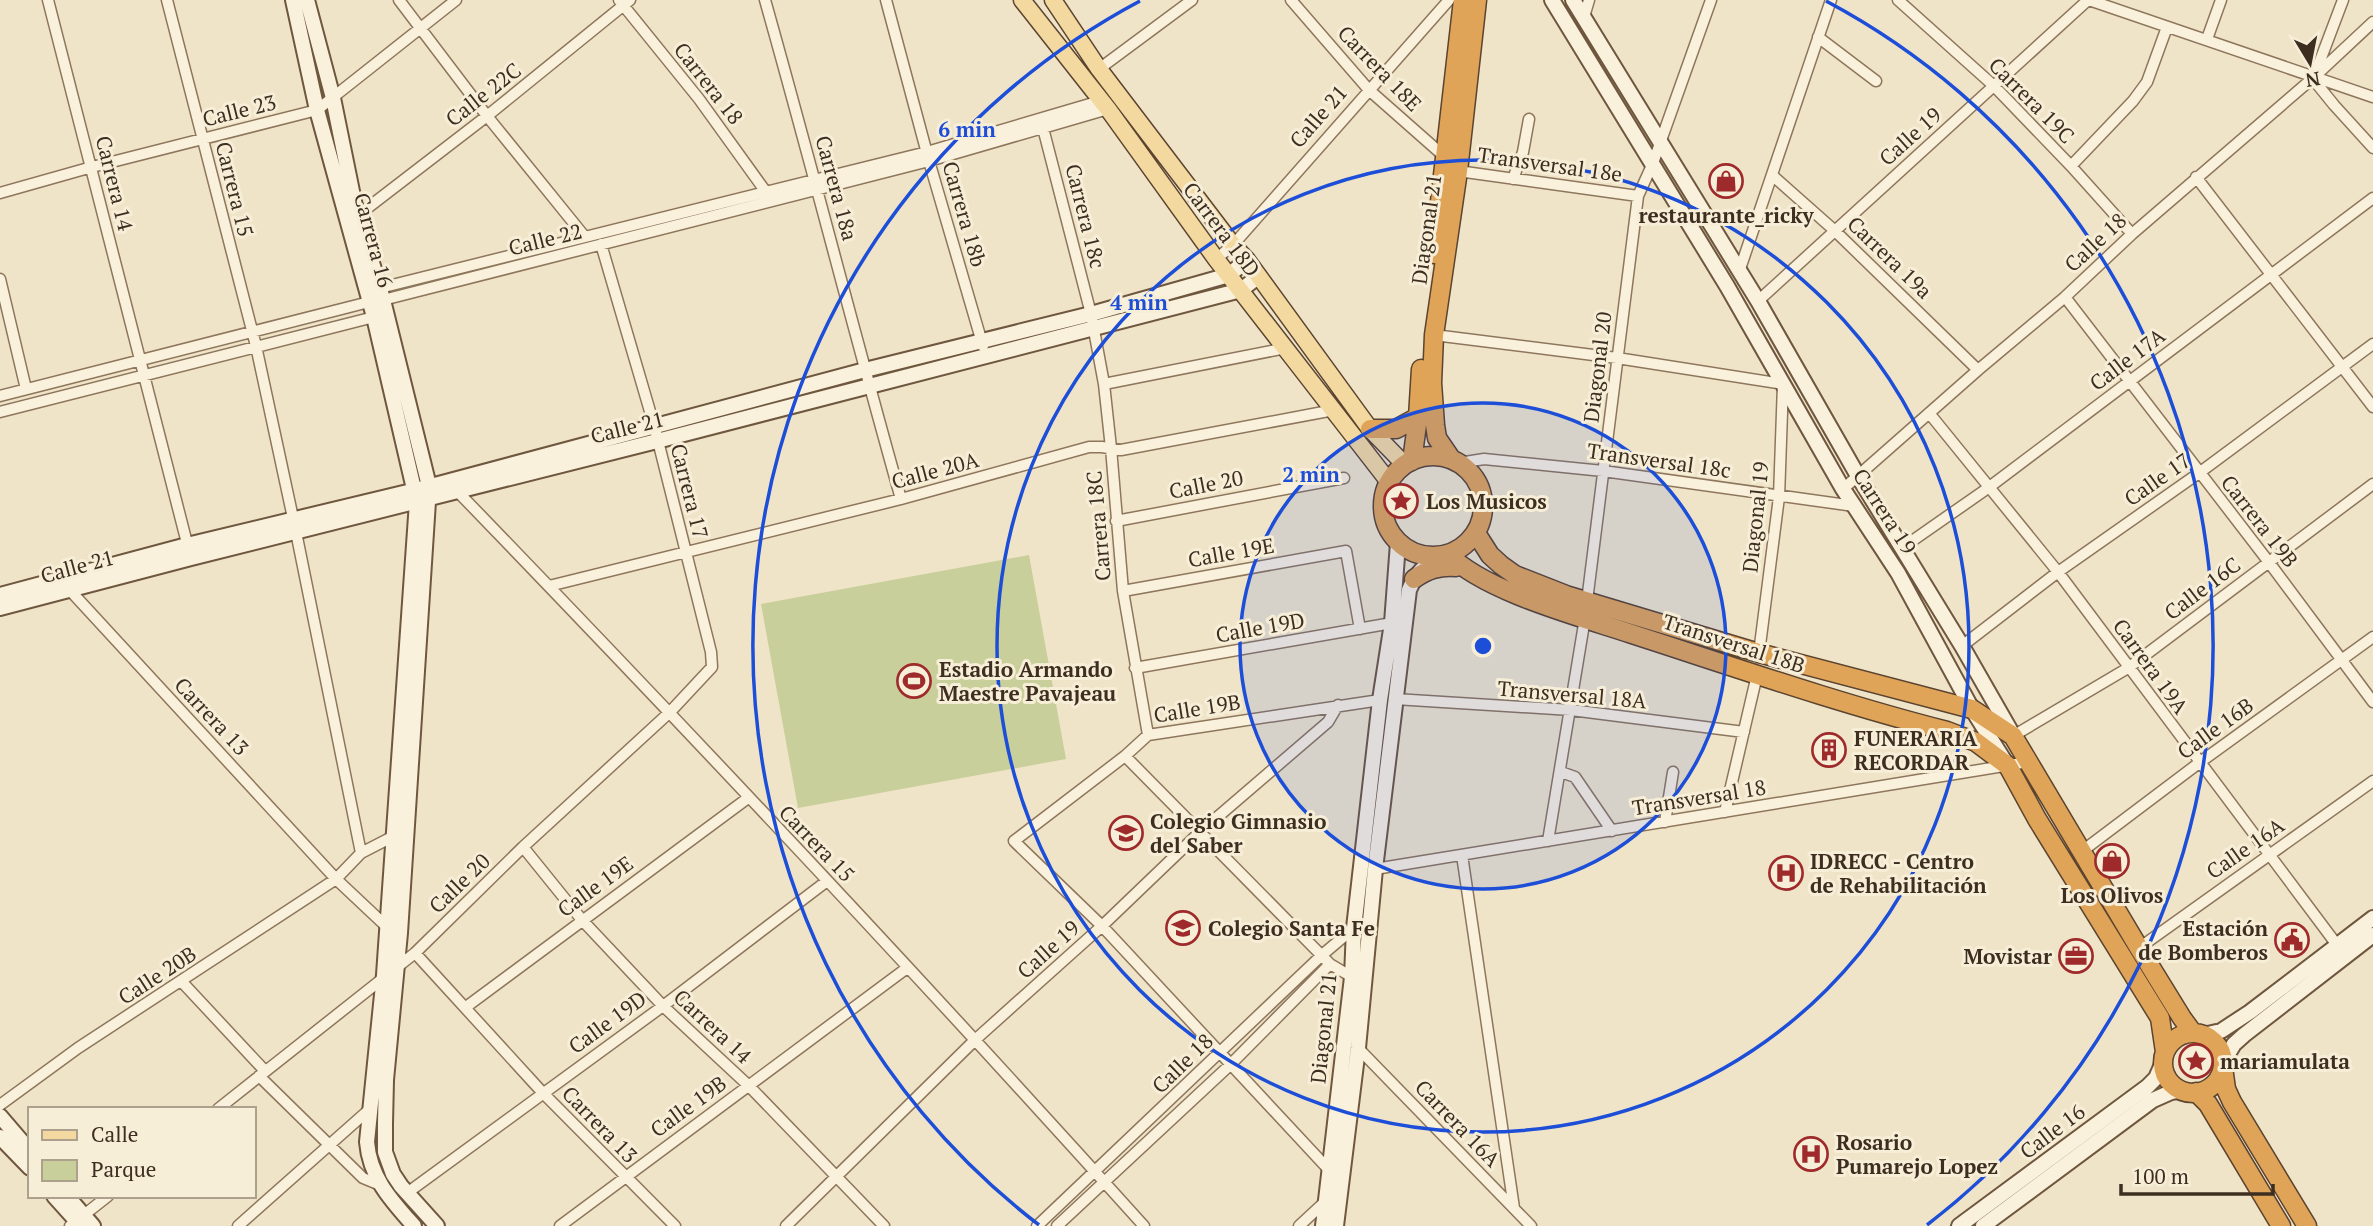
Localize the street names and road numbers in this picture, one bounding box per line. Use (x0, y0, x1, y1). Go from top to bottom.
street label: Carrera 18E (1332, 19, 1428, 117)
street label: Carrera 18 (668, 36, 750, 130)
street label: Carrera 19C (1983, 51, 2081, 149)
street label: Calle 22C (440, 56, 526, 132)
street label: Calle 21 (1283, 79, 1353, 153)
street label: Calle 23 (199, 87, 279, 133)
street label: Calle 19 (1873, 101, 1947, 171)
street label: Carrera 18a (810, 132, 865, 244)
street label: Carrera 14 (90, 133, 141, 234)
street label: Carrera 15 (210, 139, 260, 239)
street label: Transversal 18e (1476, 140, 1624, 188)
street label: Carrera 18b (937, 158, 993, 270)
street label: Carrera 18c (1060, 161, 1112, 271)
street label: Diagonal 21 (1404, 172, 1448, 286)
street label: Carrera 18D (1177, 176, 1267, 282)
street label: Carrera 16 (348, 190, 400, 290)
street label: Calle 18 (2058, 206, 2132, 278)
street label: Carrera 19a (1842, 210, 1939, 305)
street label: Calle 22 (505, 216, 585, 262)
street label: Diagonal 20 (1576, 310, 1618, 424)
street label: Calle 17A (2083, 321, 2171, 397)
street label: Calle 21 (587, 404, 667, 450)
street label: Transversal 18c (1585, 436, 1733, 484)
street label: Carrera 17 (665, 441, 715, 541)
street label: Calle 20A (888, 445, 982, 495)
street label: Calle 17 (2118, 446, 2196, 512)
street label: Diagonal 19 (1735, 460, 1775, 574)
street label: Calle 20 (1167, 463, 1245, 505)
street label: Carrera 19 (1847, 463, 1923, 559)
street label: Carrera 19B (2215, 469, 2305, 573)
street label: Carrera 18C (1079, 470, 1117, 582)
street label: Calle 19E (1186, 531, 1276, 573)
street label: Calle 21 (37, 543, 117, 589)
street label: Calle 16C (2158, 550, 2246, 626)
street label: Calle 19D (1213, 605, 1307, 649)
street label: Transversal 18B (1659, 607, 1809, 679)
street label: Carrera 19A (2107, 613, 2195, 720)
street label: Carrera 13 (169, 671, 255, 761)
street label: Transversal 18A (1496, 674, 1648, 715)
street label: Calle 19B (1151, 687, 1243, 729)
street label: Calle 16B (2171, 691, 2259, 765)
street label: Transversal 18 (1630, 773, 1768, 821)
street label: Carrera 15 (773, 798, 861, 888)
street label: Calle 16A (2200, 811, 2290, 885)
street label: Calle 20 (422, 847, 496, 919)
street label: Calle 19E (552, 849, 638, 923)
street label: Calle 19 (1011, 914, 1085, 984)
street label: Calle 20B (113, 939, 201, 1011)
street label: Diagonal 21 (1303, 971, 1343, 1085)
street label: Carrera 14 (668, 983, 759, 1070)
street label: Calle 19D (562, 984, 652, 1060)
street label: Calle 18 (1145, 1027, 1219, 1099)
street label: Calle 19B (644, 1069, 732, 1143)
street label: Carrera 16A (1409, 1073, 1507, 1173)
street label: Carrera 13 (556, 1079, 644, 1169)
street label: Calle 16 (2014, 1097, 2090, 1165)

